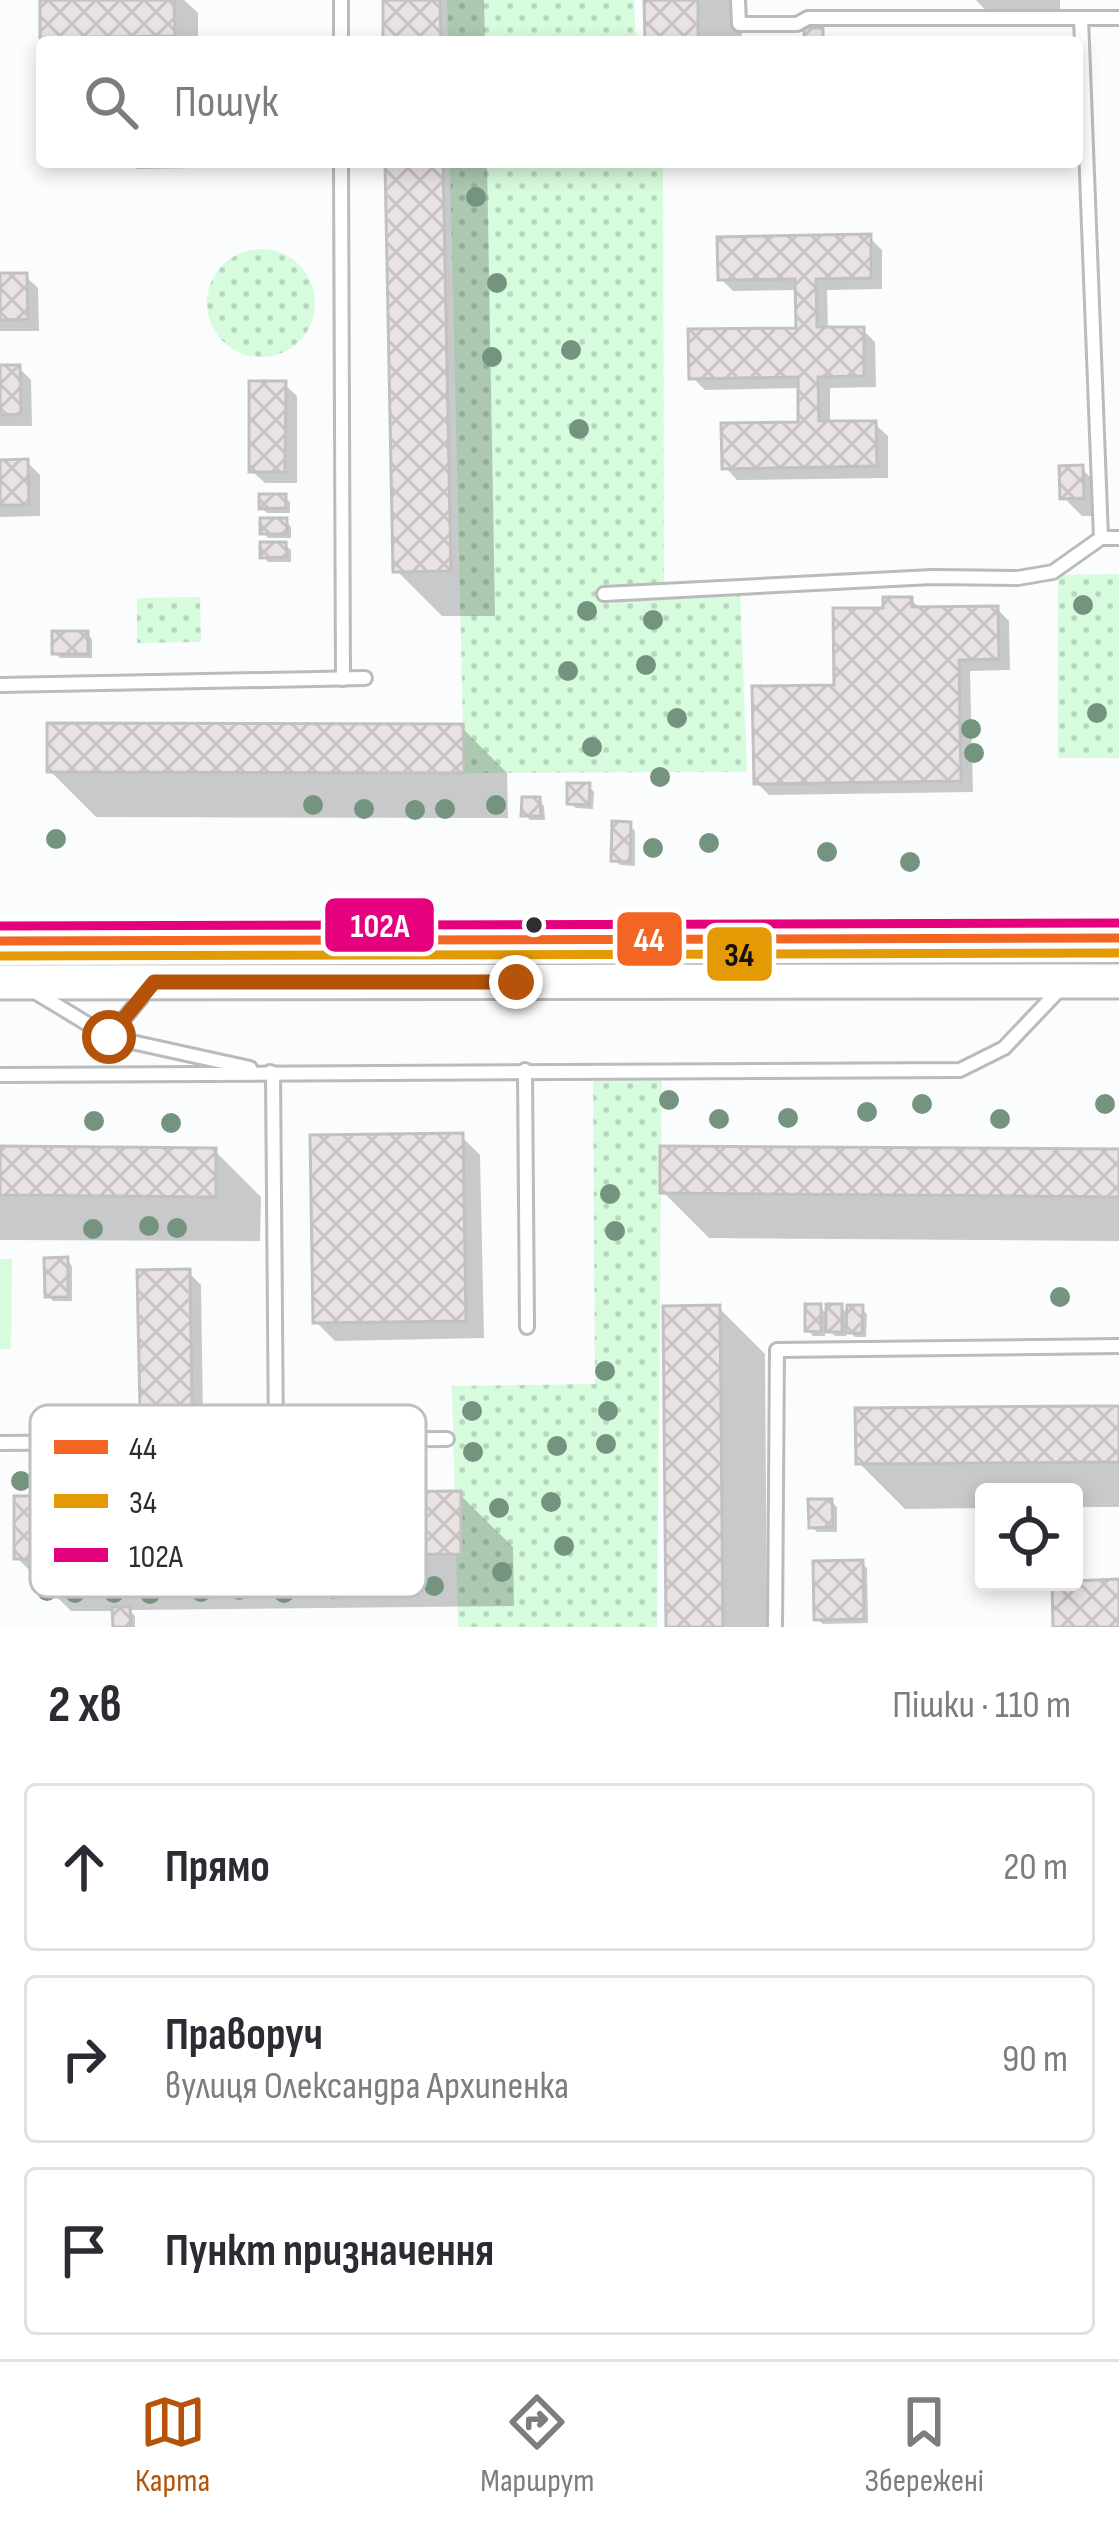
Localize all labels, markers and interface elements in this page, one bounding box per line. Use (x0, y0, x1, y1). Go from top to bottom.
search box (36, 36, 1083, 168)
icon: search (78, 69, 144, 135)
text: Пошук (174, 75, 278, 130)
line badge: 102А (323, 896, 436, 954)
text: 102А (351, 907, 410, 947)
line badge: 44 (615, 910, 684, 968)
unlabelled marker (523, 914, 545, 936)
text: 44 (634, 921, 664, 961)
line badge: 34 (705, 925, 774, 983)
text: 34 (724, 936, 754, 976)
route end (489, 955, 543, 1009)
route start (82, 1010, 136, 1064)
legend (30, 1405, 426, 1597)
text: 44 (129, 1429, 157, 1469)
text: 34 (129, 1483, 157, 1523)
map controls (975, 1483, 1083, 1591)
button: locate (975, 1483, 1083, 1591)
text: 102А (129, 1537, 184, 1577)
text: 2 хв (48, 1675, 122, 1736)
text: Пішки · 110 m (892, 1682, 1071, 1729)
icon: ahead (51, 1834, 117, 1900)
text: Прямо (165, 1840, 270, 1895)
text: 20 m (1003, 1844, 1068, 1891)
text: Праворуч (165, 2008, 323, 2063)
icon: right (51, 2026, 117, 2092)
text: 90 m (1002, 2036, 1068, 2083)
text: вулиця Олександра Архипенка (165, 2063, 569, 2110)
icon: arrive (51, 2218, 117, 2284)
text: Пункт призначення (165, 2224, 494, 2279)
tab: Карта (135, 2389, 210, 2501)
tab: Маршрут (480, 2389, 594, 2501)
tab: Збережені (865, 2389, 984, 2501)

